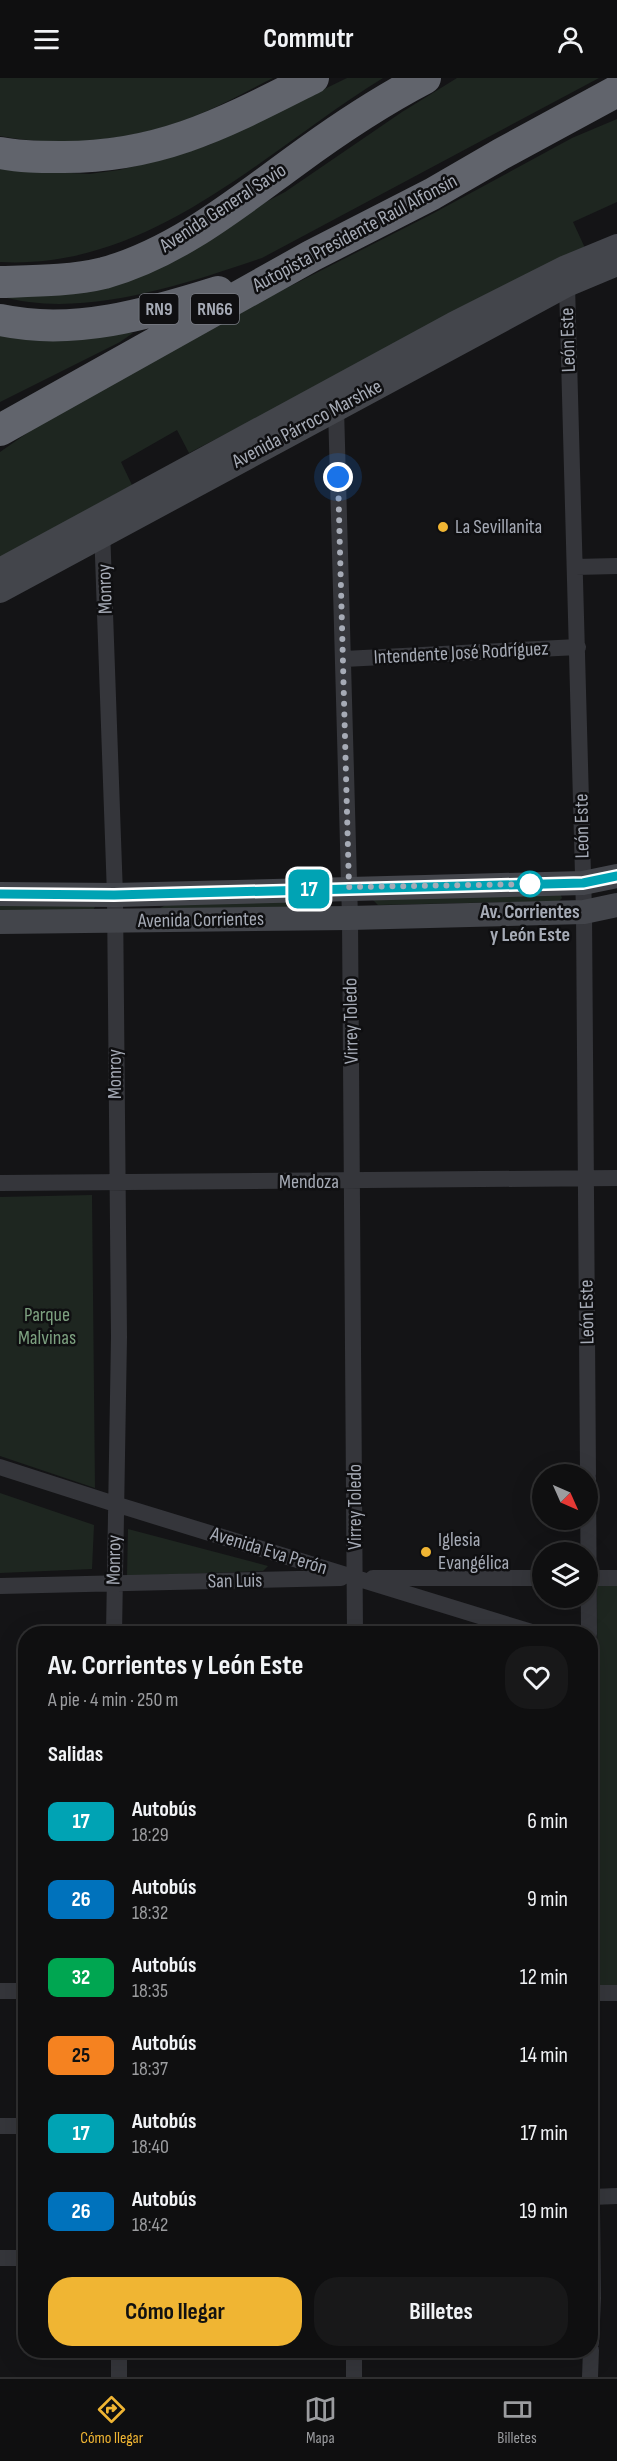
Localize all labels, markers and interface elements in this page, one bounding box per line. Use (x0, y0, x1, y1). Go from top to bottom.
icon: menu (30, 23, 63, 56)
text: Commutr (263, 23, 354, 55)
icon: person (554, 23, 587, 56)
street label: Avenida General Savio (154, 158, 291, 258)
street label: Autopista Presidente Raúl Alfonsín (248, 169, 461, 298)
road number: RN9 (140, 294, 178, 324)
road number: RN66 (191, 294, 239, 324)
street label: León Este (555, 307, 581, 373)
street label: Avenida Párroco Marshke (227, 374, 386, 474)
your location (323, 462, 353, 492)
place label: La Sevillanita (455, 515, 542, 539)
marker: La Sevillanita (436, 520, 450, 534)
street label: Monroy (92, 563, 118, 614)
street label: Intendente José Rodríguez (373, 636, 549, 670)
street label: León Este (569, 793, 595, 859)
line badge: 17 (282, 870, 336, 908)
marker: Av. Corrientes y León Este (517, 871, 543, 897)
text: 17 (300, 877, 318, 902)
place label: Av. Corrientes y León Este (479, 900, 580, 947)
street label: Avenida Corrientes (137, 907, 264, 933)
street label: Virrey Toledo (338, 978, 364, 1064)
street label: Monroy (103, 1049, 127, 1099)
street label: Mendoza (279, 1170, 339, 1194)
street label: León Este (574, 1279, 600, 1345)
park label: Parque Malvinas (18, 1303, 76, 1350)
street label: Virrey Toledo (343, 1464, 367, 1550)
north arrow (532, 1464, 598, 1530)
map controls (532, 1464, 598, 1608)
street label: Avenida Eva Perón (207, 1522, 330, 1580)
place label: Iglesia Evangélica (438, 1528, 509, 1575)
street label: Monroy (102, 1535, 126, 1585)
button: layers (532, 1542, 598, 1608)
marker: Iglesia Evangélica (419, 1545, 433, 1559)
street label: San Luis (207, 1569, 263, 1593)
button: heart (505, 1646, 568, 1709)
text: Av. Corrientes y León Este (48, 1649, 303, 1682)
text: A pie · 4 min · 250 m (48, 1688, 178, 1712)
text: Salidas (48, 1741, 103, 1768)
text: Autobús (132, 1796, 196, 1823)
text: 6 min (527, 1808, 568, 1835)
text: 17 (72, 1809, 90, 1834)
text: 18:29 (132, 1823, 169, 1847)
text: Autobús (132, 1874, 196, 1901)
text: 9 min (527, 1886, 568, 1913)
text: 26 (71, 1887, 91, 1912)
text: 18:32 (132, 1901, 168, 1925)
text: Autobús (132, 1952, 196, 1979)
text: 12 min (520, 1964, 568, 1991)
text: 32 (72, 1965, 90, 1990)
text: 18:35 (132, 1979, 168, 2003)
text: Autobús (132, 2030, 196, 2057)
text: 14 min (520, 2042, 568, 2069)
text: 25 (72, 2043, 90, 2068)
text: 18:37 (132, 2057, 168, 2081)
text: Autobús (132, 2108, 196, 2135)
text: 17 min (520, 2120, 568, 2147)
text: 17 (72, 2121, 90, 2146)
text: 18:40 (132, 2135, 169, 2159)
text: Autobús (132, 2186, 196, 2213)
text: 19 min (519, 2198, 568, 2225)
text: 26 (71, 2199, 91, 2224)
text: 18:42 (132, 2213, 168, 2237)
button: Cómo llegar (48, 2277, 302, 2346)
button: Billetes (314, 2277, 568, 2346)
tab: Cómo llegar (80, 2393, 143, 2448)
tab: Mapa (304, 2393, 337, 2448)
tab: Billetes (497, 2393, 537, 2448)

